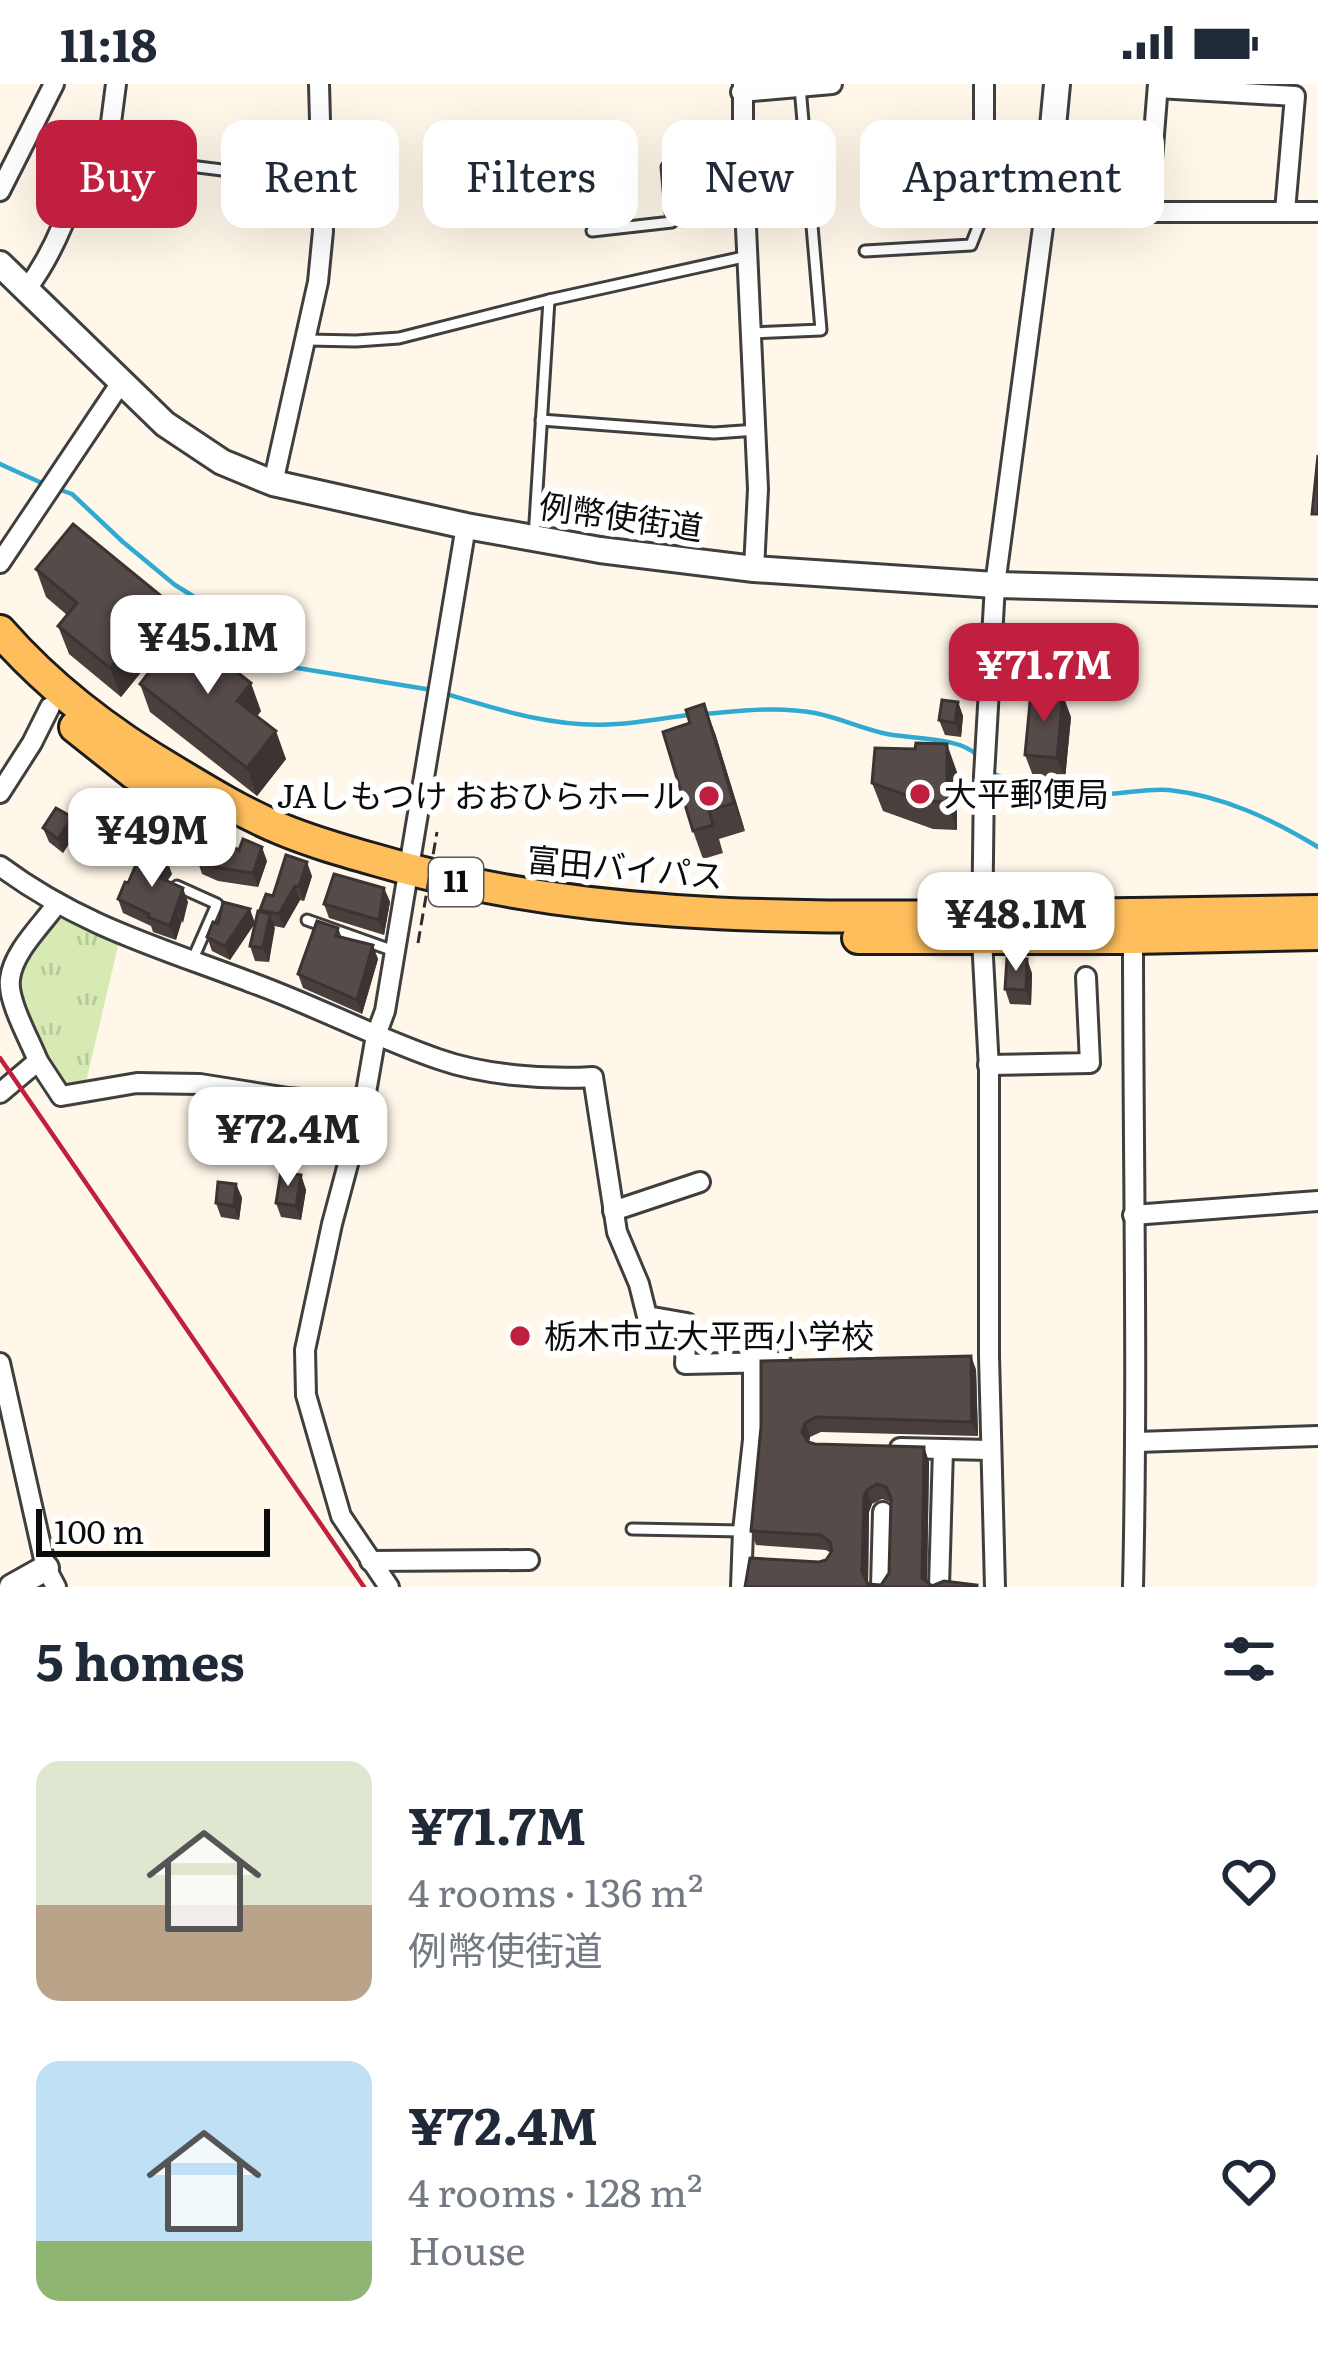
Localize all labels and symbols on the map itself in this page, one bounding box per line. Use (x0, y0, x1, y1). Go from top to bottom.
street label: 例幣使街道 (536, 479, 706, 550)
pin: ¥45.1M (110, 595, 306, 697)
pin: ¥71.7M (946, 623, 1142, 725)
place label: 大平郵便局 (944, 767, 1109, 816)
place label: JAしもつけ おおひらホール (276, 769, 685, 818)
marker: 大平郵便局 (907, 781, 933, 807)
marker: JAしもつけ おおひらホール (696, 783, 722, 809)
pin: ¥49M (81, 788, 223, 890)
street label: 富田バイパス (525, 833, 726, 899)
road number: 11 (429, 858, 483, 906)
pin: ¥48.1M (918, 872, 1114, 974)
pin: ¥72.4M (190, 1087, 386, 1189)
place label: 栃木市立大平西小学校 (544, 1309, 874, 1358)
marker: 栃木市立大平西小学校 (507, 1323, 533, 1349)
scale bar (36, 1503, 270, 1556)

